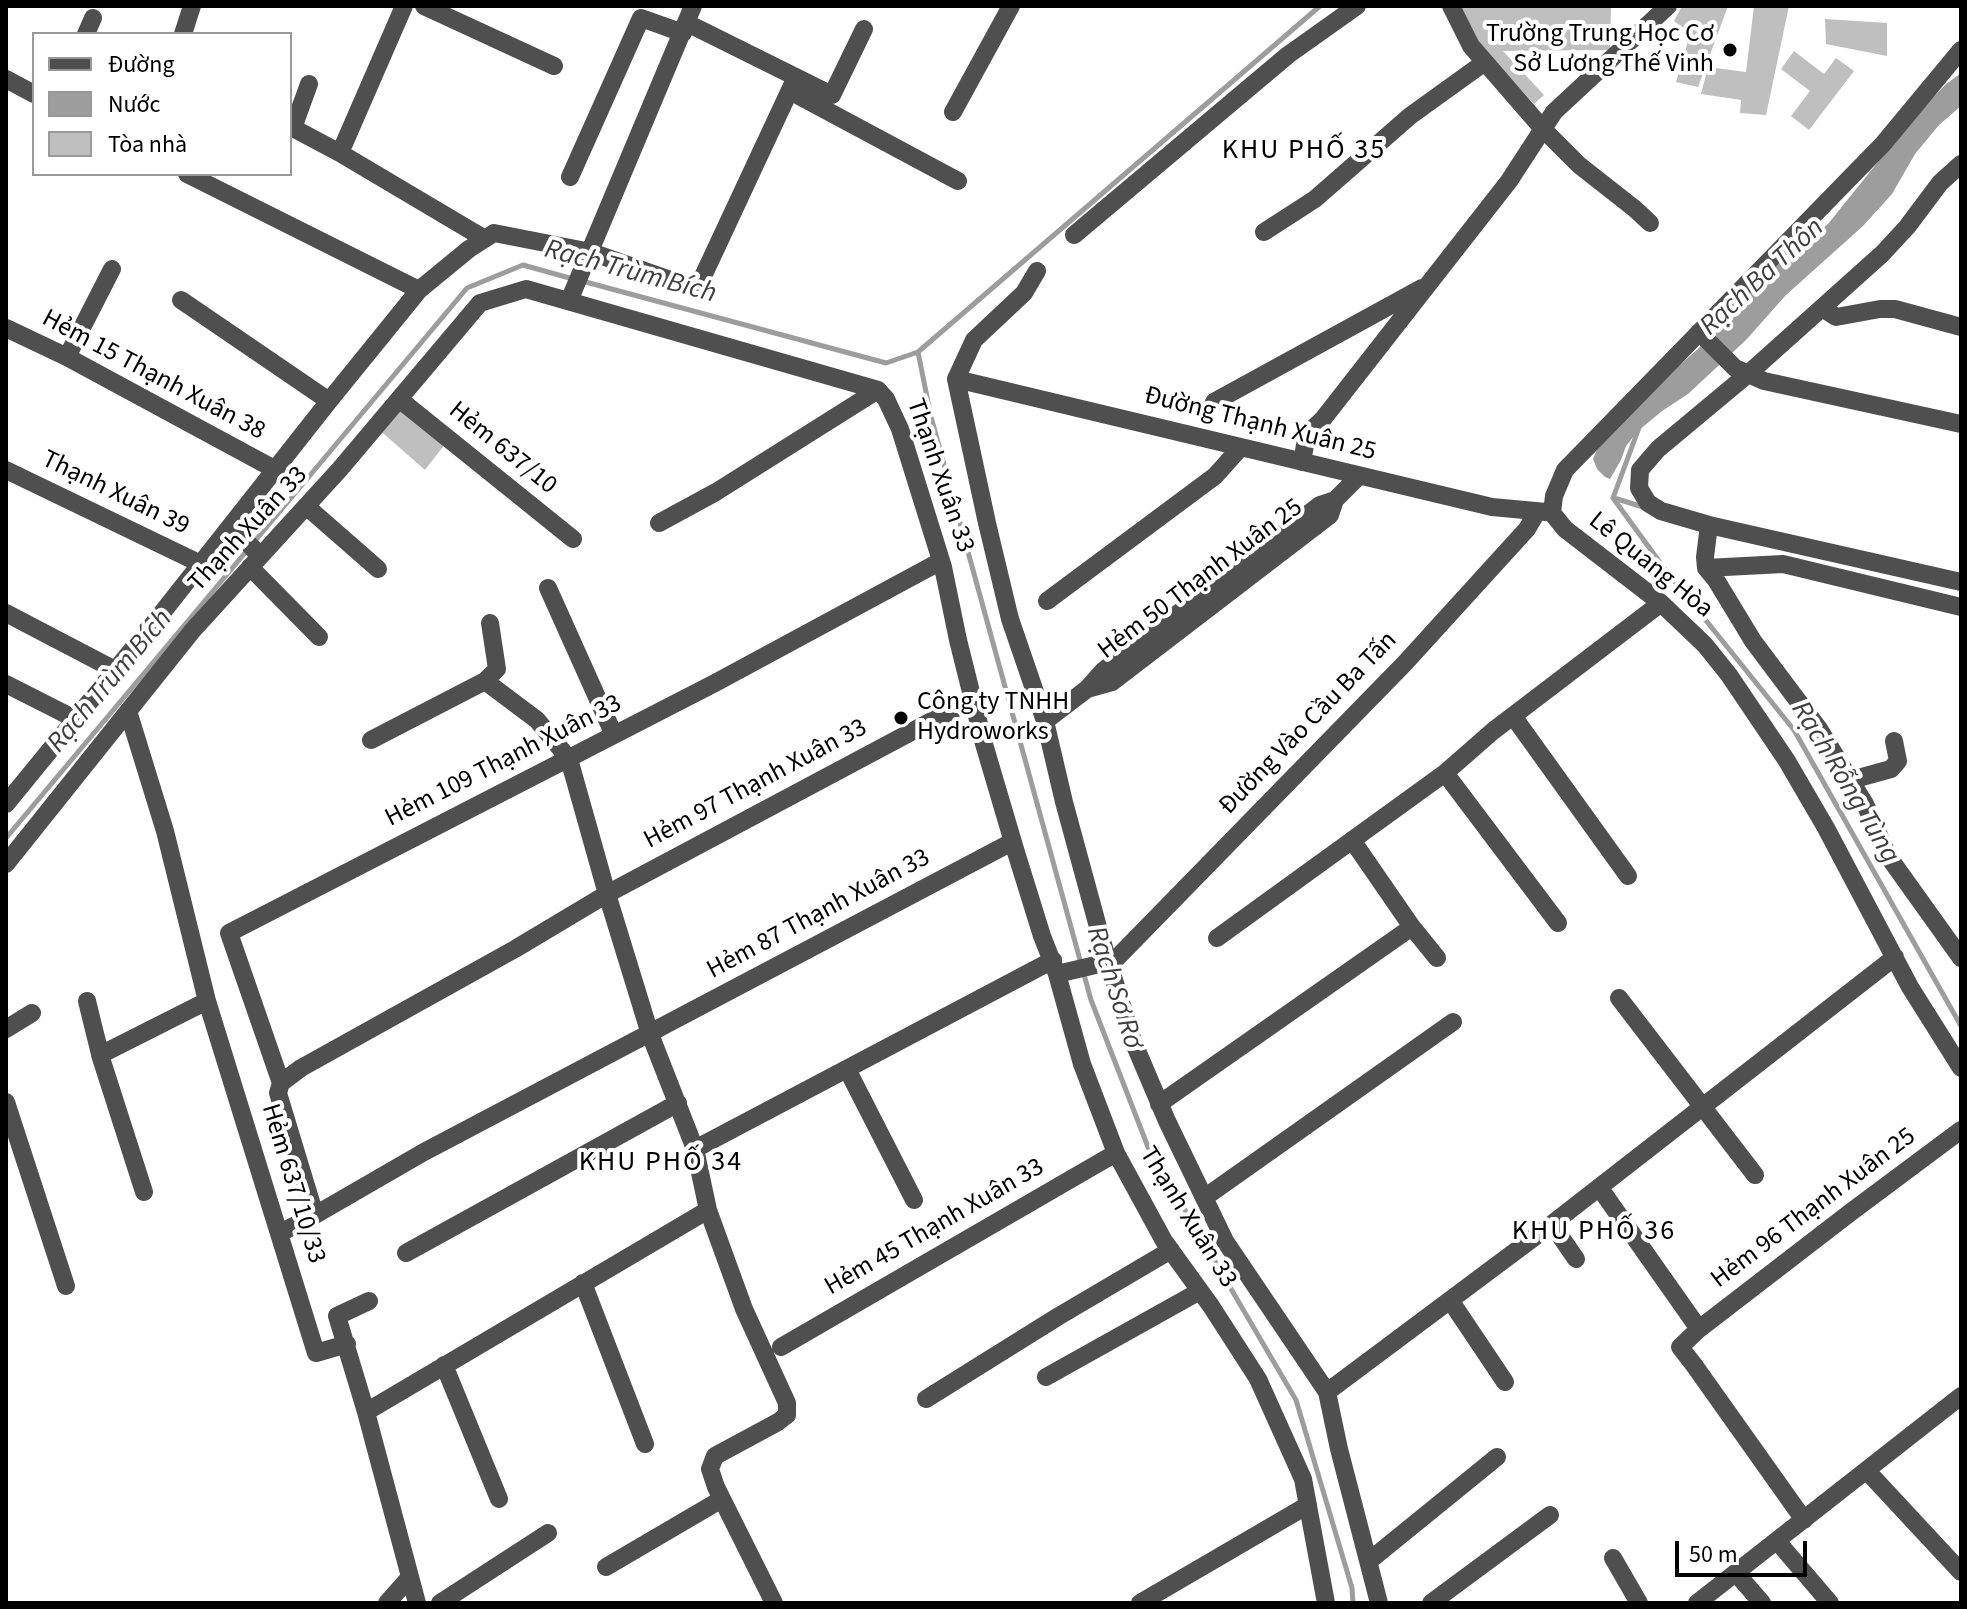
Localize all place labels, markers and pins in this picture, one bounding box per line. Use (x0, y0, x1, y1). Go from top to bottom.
place label: Trường Trung Học Cơ Sở Lương Thế Vinh (1486, 19, 1714, 80)
marker: Trường Trung Học Cơ Sở Lương Thế Vinh (1721, 41, 1739, 59)
place label: Công ty TNHH Hydroworks (917, 687, 1069, 748)
marker: Công ty TNHH Hydroworks (892, 709, 910, 727)

